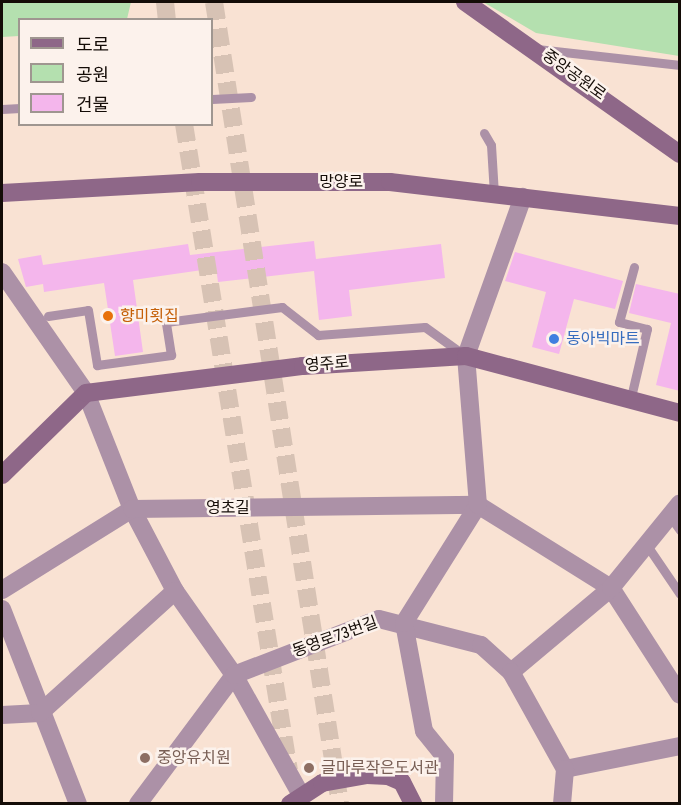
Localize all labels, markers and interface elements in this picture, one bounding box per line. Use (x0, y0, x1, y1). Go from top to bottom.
legend (18, 18, 213, 126)
text: 도로 (76, 34, 109, 55)
street label: 중앙공원로 (539, 46, 609, 104)
text: 공원 (76, 64, 109, 85)
text: 건물 (76, 94, 109, 115)
street label: 망양로 (319, 172, 363, 192)
place label: 향미횟집 (120, 306, 179, 326)
marker: 향미횟집 (101, 309, 115, 323)
place label: 동아빅마트 (566, 329, 640, 349)
marker: 동아빅마트 (547, 332, 561, 346)
street label: 영주로 (304, 353, 350, 375)
street label: 영초길 (206, 498, 250, 518)
street label: 동영로73번길 (290, 613, 380, 661)
place label: 중앙유치원 (157, 748, 231, 768)
marker: 중앙유치원 (138, 751, 152, 765)
place label: 글마루작은도서관 (321, 758, 439, 778)
marker: 글마루작은도서관 (302, 761, 316, 775)

